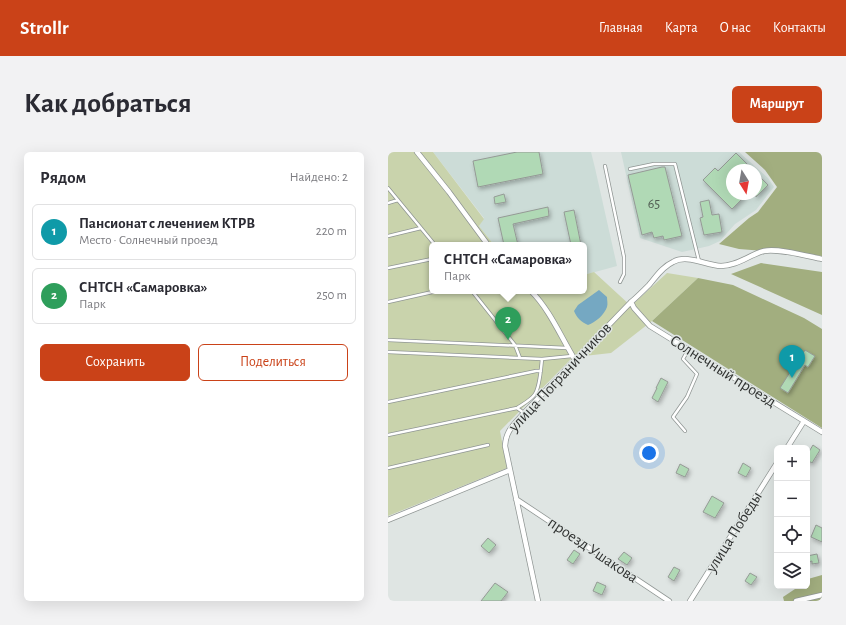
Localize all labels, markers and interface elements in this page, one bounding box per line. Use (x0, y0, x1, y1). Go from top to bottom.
text: Strollr (20, 19, 69, 38)
text: Главная (599, 21, 643, 35)
text: Карта (665, 21, 698, 35)
text: О нас (720, 21, 751, 35)
text: Контакты (773, 21, 826, 35)
button: Маршрут (732, 86, 822, 123)
text: Как добраться (24, 90, 192, 118)
north arrow (726, 164, 762, 200)
text: Рядом (40, 169, 86, 186)
text: Найдено: 2 (290, 171, 348, 184)
house number: 65 (648, 197, 660, 211)
text: Пансионат с лечением КТРВ (79, 216, 255, 231)
text: 1 (52, 225, 56, 238)
text: 220 m (316, 225, 347, 238)
text: Место · Солнечный проезд (79, 234, 218, 247)
popup (429, 242, 587, 294)
text: СНТСН «Самаровка» (444, 252, 572, 267)
text: Парк (444, 270, 471, 283)
text: СНТСН «Самаровка» (79, 280, 207, 295)
text: 2 (51, 289, 57, 302)
text: 250 m (316, 289, 347, 302)
text: Парк (79, 298, 106, 311)
pin: 2 (495, 307, 521, 340)
street label: улица Пограничников (505, 319, 615, 436)
street label: Солнечный проезд (667, 332, 779, 410)
button: Сохранить (40, 344, 190, 381)
button: Поделиться (198, 344, 348, 381)
pin: 1 (779, 345, 805, 378)
your location (639, 443, 659, 463)
map controls (774, 445, 810, 589)
button: + (774, 445, 810, 481)
button: − (774, 481, 810, 517)
street label: улица Победы (702, 489, 766, 577)
street label: проезд Ушакова (545, 514, 641, 586)
button: locate (774, 517, 810, 553)
button: layers (774, 553, 810, 589)

